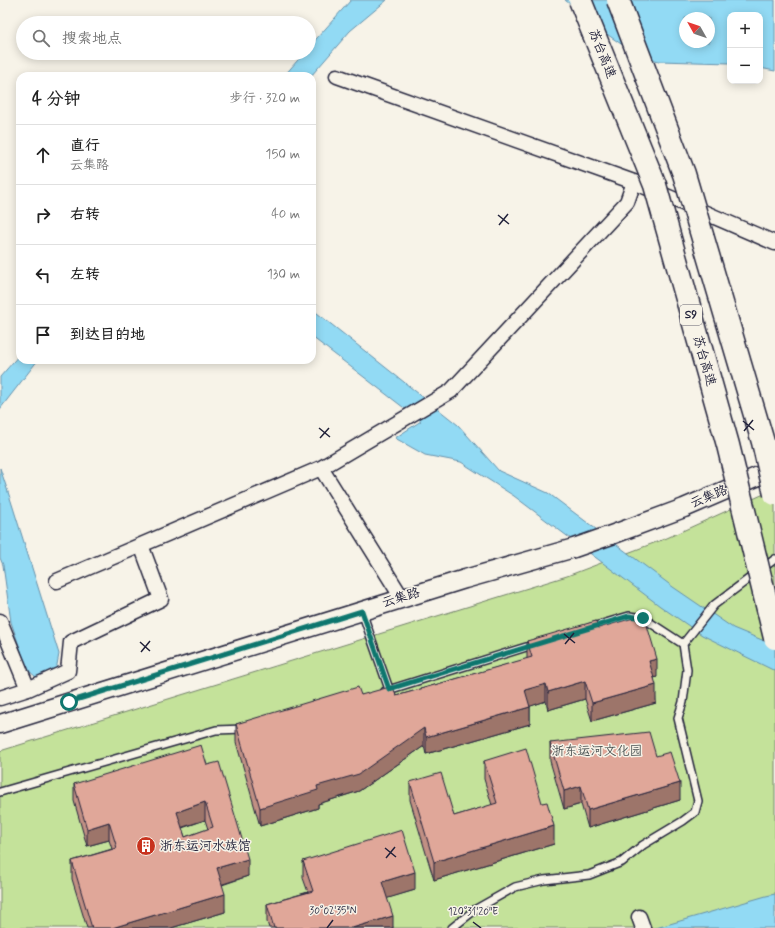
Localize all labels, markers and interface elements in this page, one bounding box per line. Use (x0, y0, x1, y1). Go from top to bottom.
north arrow (679, 12, 715, 48)
map controls (727, 12, 763, 84)
button: + (727, 12, 763, 48)
search box (16, 16, 316, 60)
icon: search (30, 27, 52, 49)
street label: 苏台高速 (584, 27, 620, 81)
text: 搜索地点 (62, 29, 122, 49)
button: − (727, 48, 763, 84)
text: 4 分钟 (32, 88, 80, 110)
text: 步行 · 320 m (230, 90, 300, 107)
text: 直行 (70, 136, 100, 156)
icon: ahead (32, 144, 54, 166)
text: 150 m (266, 146, 300, 163)
text: 云集路 (70, 157, 109, 174)
icon: right (32, 204, 54, 226)
text: 右转 (70, 205, 100, 225)
text: 40 m (271, 206, 300, 223)
icon: left (32, 264, 54, 286)
text: 左转 (70, 265, 100, 285)
text: 130 m (267, 266, 300, 283)
road number: S9 (680, 305, 702, 325)
icon: arrive (32, 324, 54, 346)
text: 到达目的地 (70, 325, 145, 345)
street label: 苏台高速 (689, 334, 719, 388)
street label: 云集路 (688, 482, 730, 512)
street label: 云集路 (380, 584, 422, 612)
route end (634, 609, 652, 627)
route start (60, 693, 78, 711)
park label: 浙东运河文化园 (551, 743, 643, 760)
building icon: 浙东运河水族馆 (135, 835, 157, 857)
place label: 浙东运河水族馆 (160, 838, 251, 855)
text: 30°02'35"N (310, 904, 357, 918)
text: 120°31'20"E (448, 905, 498, 919)

